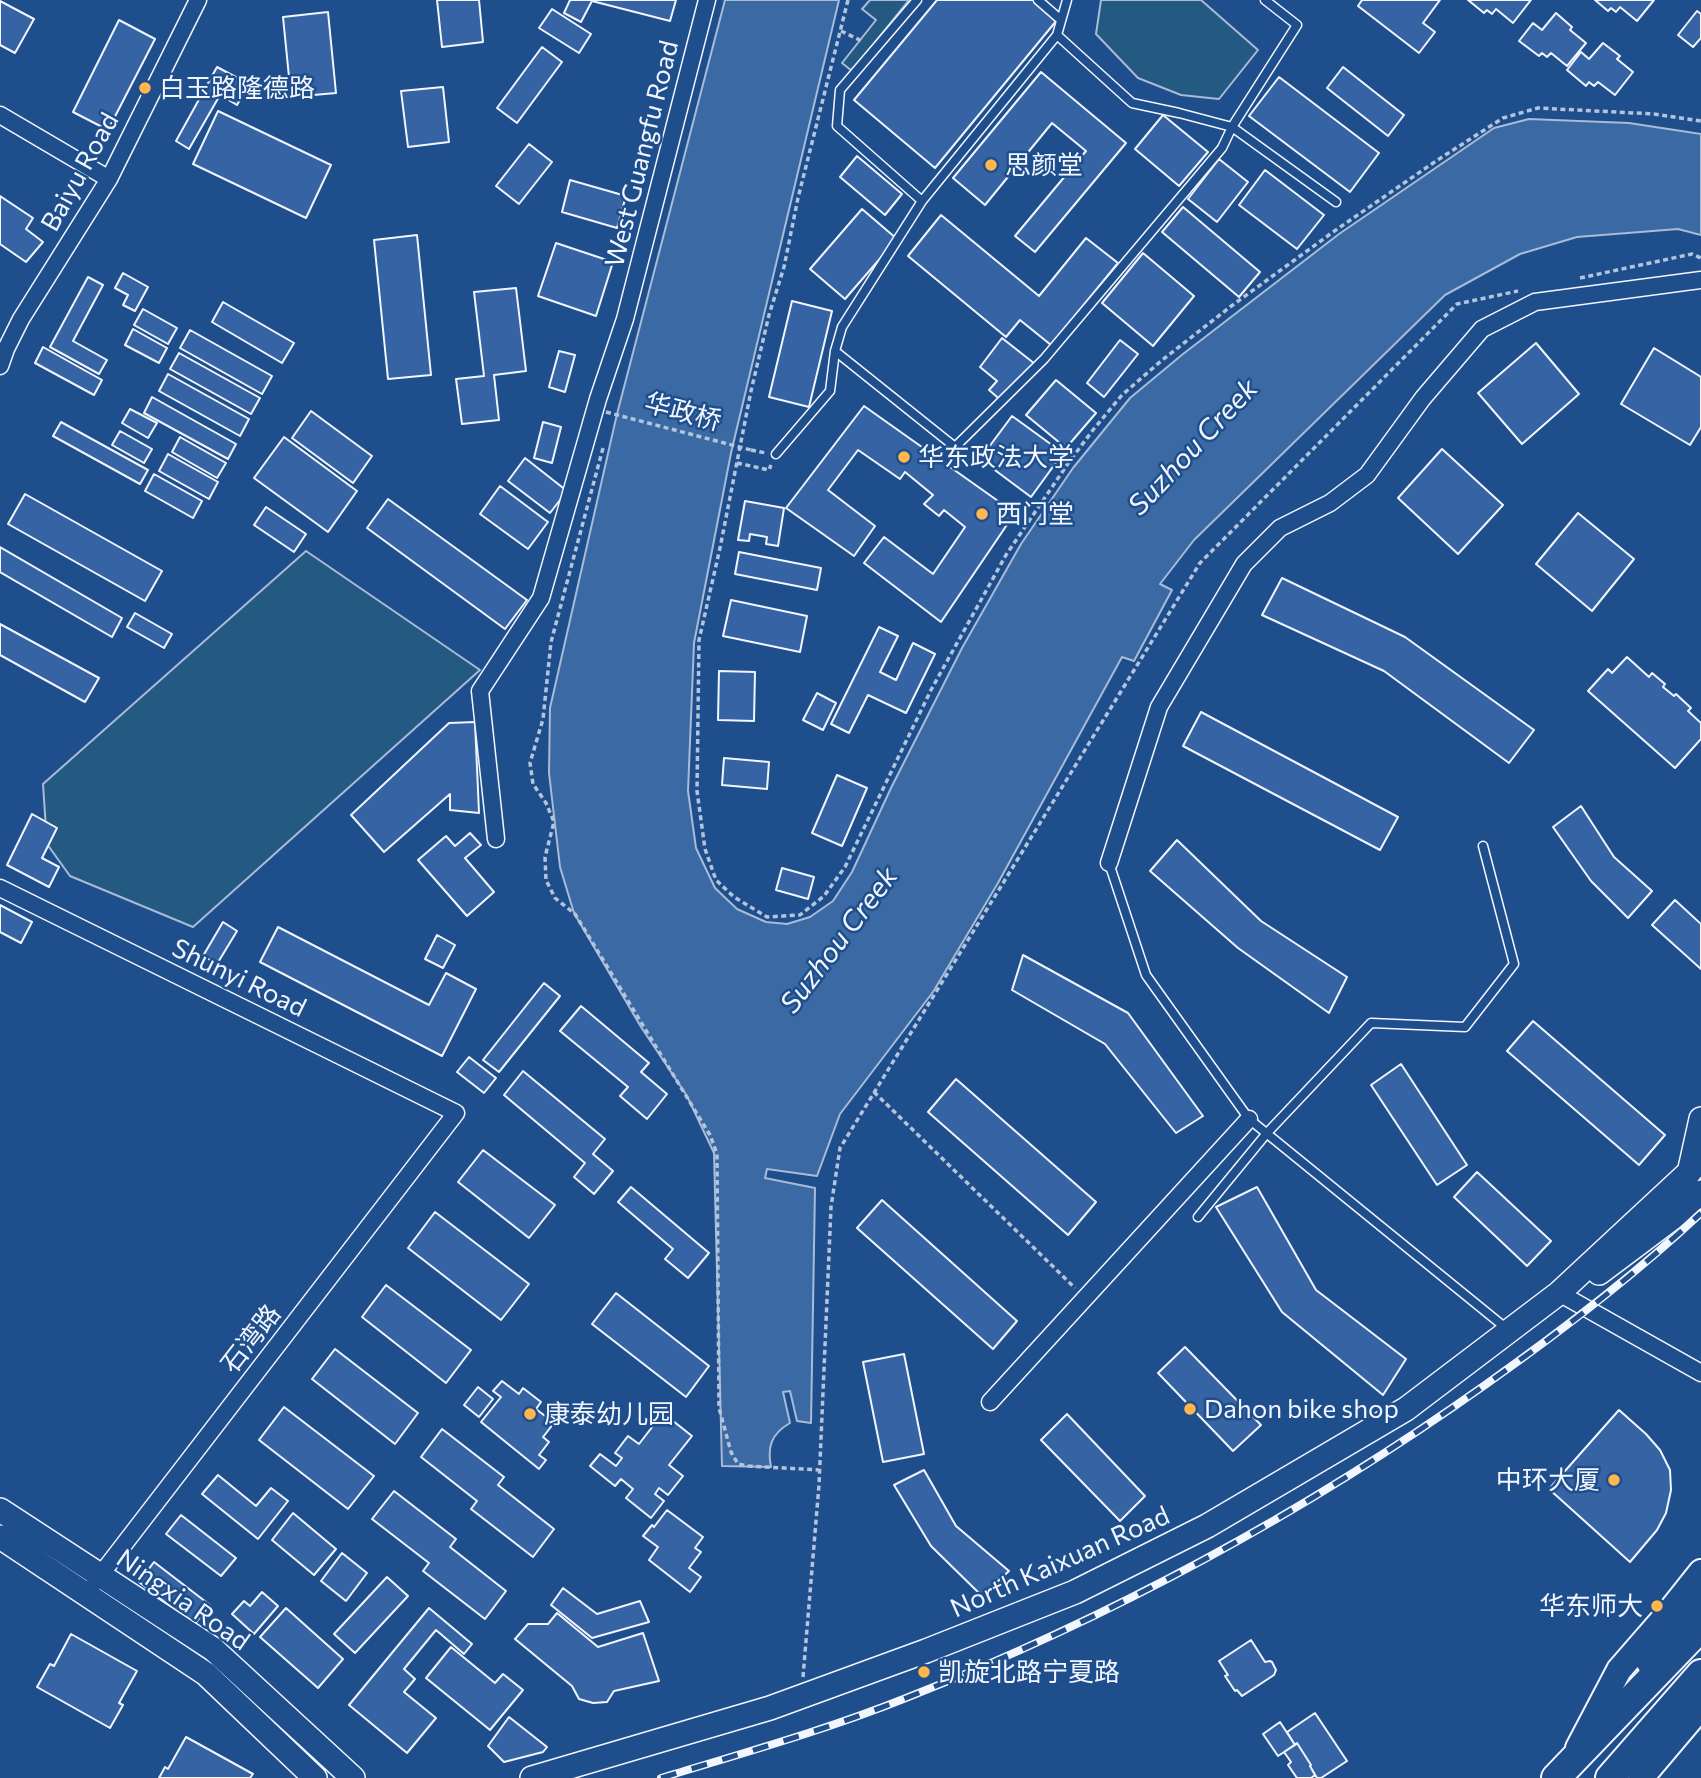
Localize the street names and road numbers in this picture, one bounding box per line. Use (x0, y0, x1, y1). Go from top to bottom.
street label: West Guangfu Road (599, 37, 685, 271)
street label: Baiyu Road (35, 107, 125, 237)
street label: 华政桥 (641, 387, 725, 437)
street label: Shunyi Road (167, 932, 311, 1024)
street label: 石湾路 (215, 1299, 287, 1379)
street label: North Kaixuan Road (946, 1500, 1174, 1624)
street label: Ningxia Road (111, 1543, 255, 1657)

